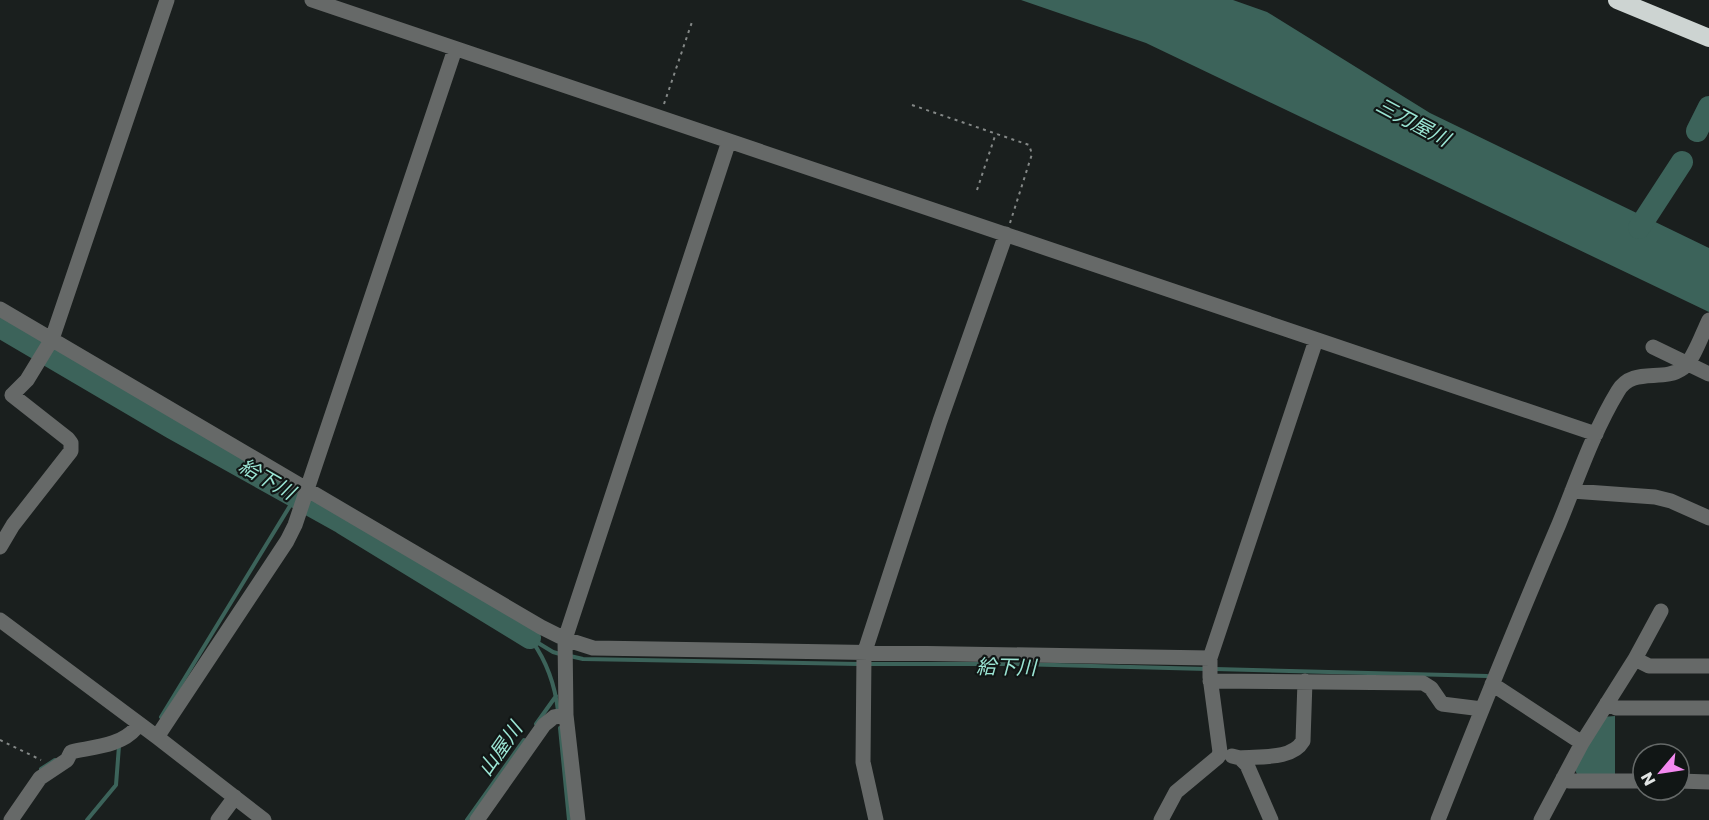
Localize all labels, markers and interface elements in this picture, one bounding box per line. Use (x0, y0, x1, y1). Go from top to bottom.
water label: 三刀屋川 (1371, 91, 1457, 154)
water label: 給下川 (234, 452, 302, 507)
water label: 給下川 (976, 652, 1038, 682)
water label: 山屋川 (471, 715, 530, 782)
north arrow (1631, 742, 1691, 802)
text: N (1635, 768, 1661, 790)

